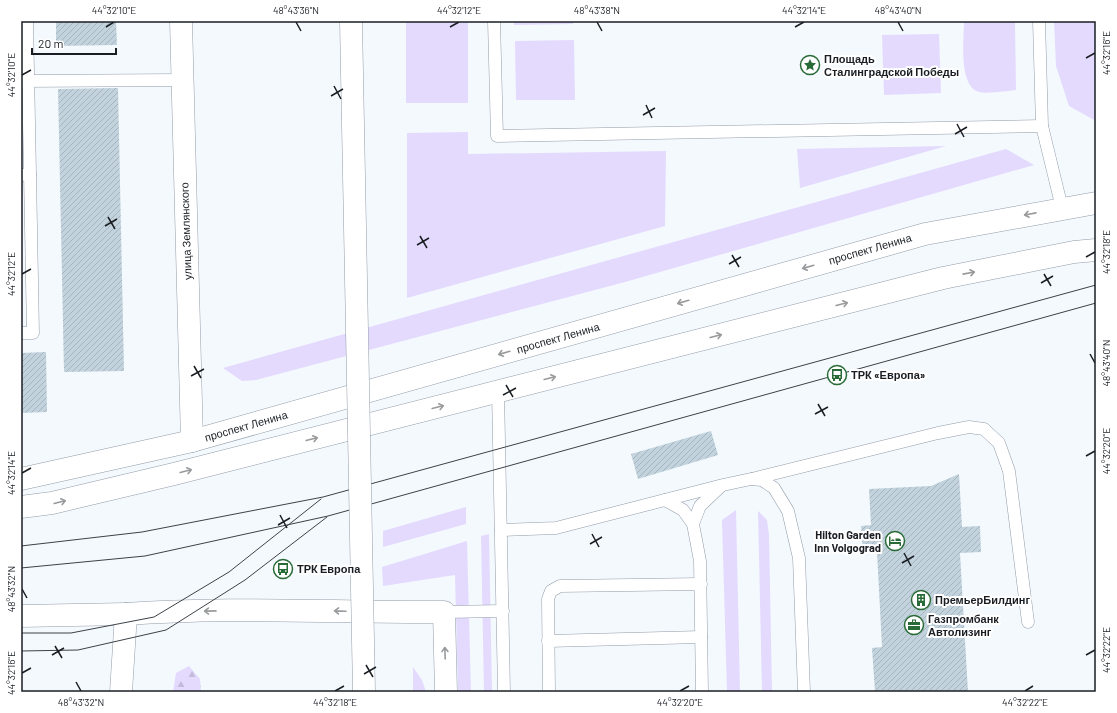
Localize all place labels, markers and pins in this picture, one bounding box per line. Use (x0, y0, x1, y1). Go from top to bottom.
place label: Площадь Сталинградской Победы (824, 52, 959, 78)
place icon: Площадь Сталинградской Победы (799, 54, 821, 76)
bus stop icon: ТРК «Европа» (826, 364, 848, 386)
place label: ТРК «Европа» (851, 368, 926, 381)
place label: Hilton Garden Inn Volgograd (814, 528, 881, 554)
hotel icon: Hilton Garden Inn Volgograd (884, 530, 906, 552)
bus stop icon: ТРК Европа (272, 558, 294, 580)
place label: ТРК Европа (297, 562, 361, 575)
building icon: ПремьерБилдинг (910, 589, 932, 611)
place label: ПремьерБилдинг (935, 593, 1030, 606)
place label: Газпромбанк Автолизинг (928, 612, 999, 638)
office icon: Газпромбанк Автолизинг (903, 614, 925, 636)

